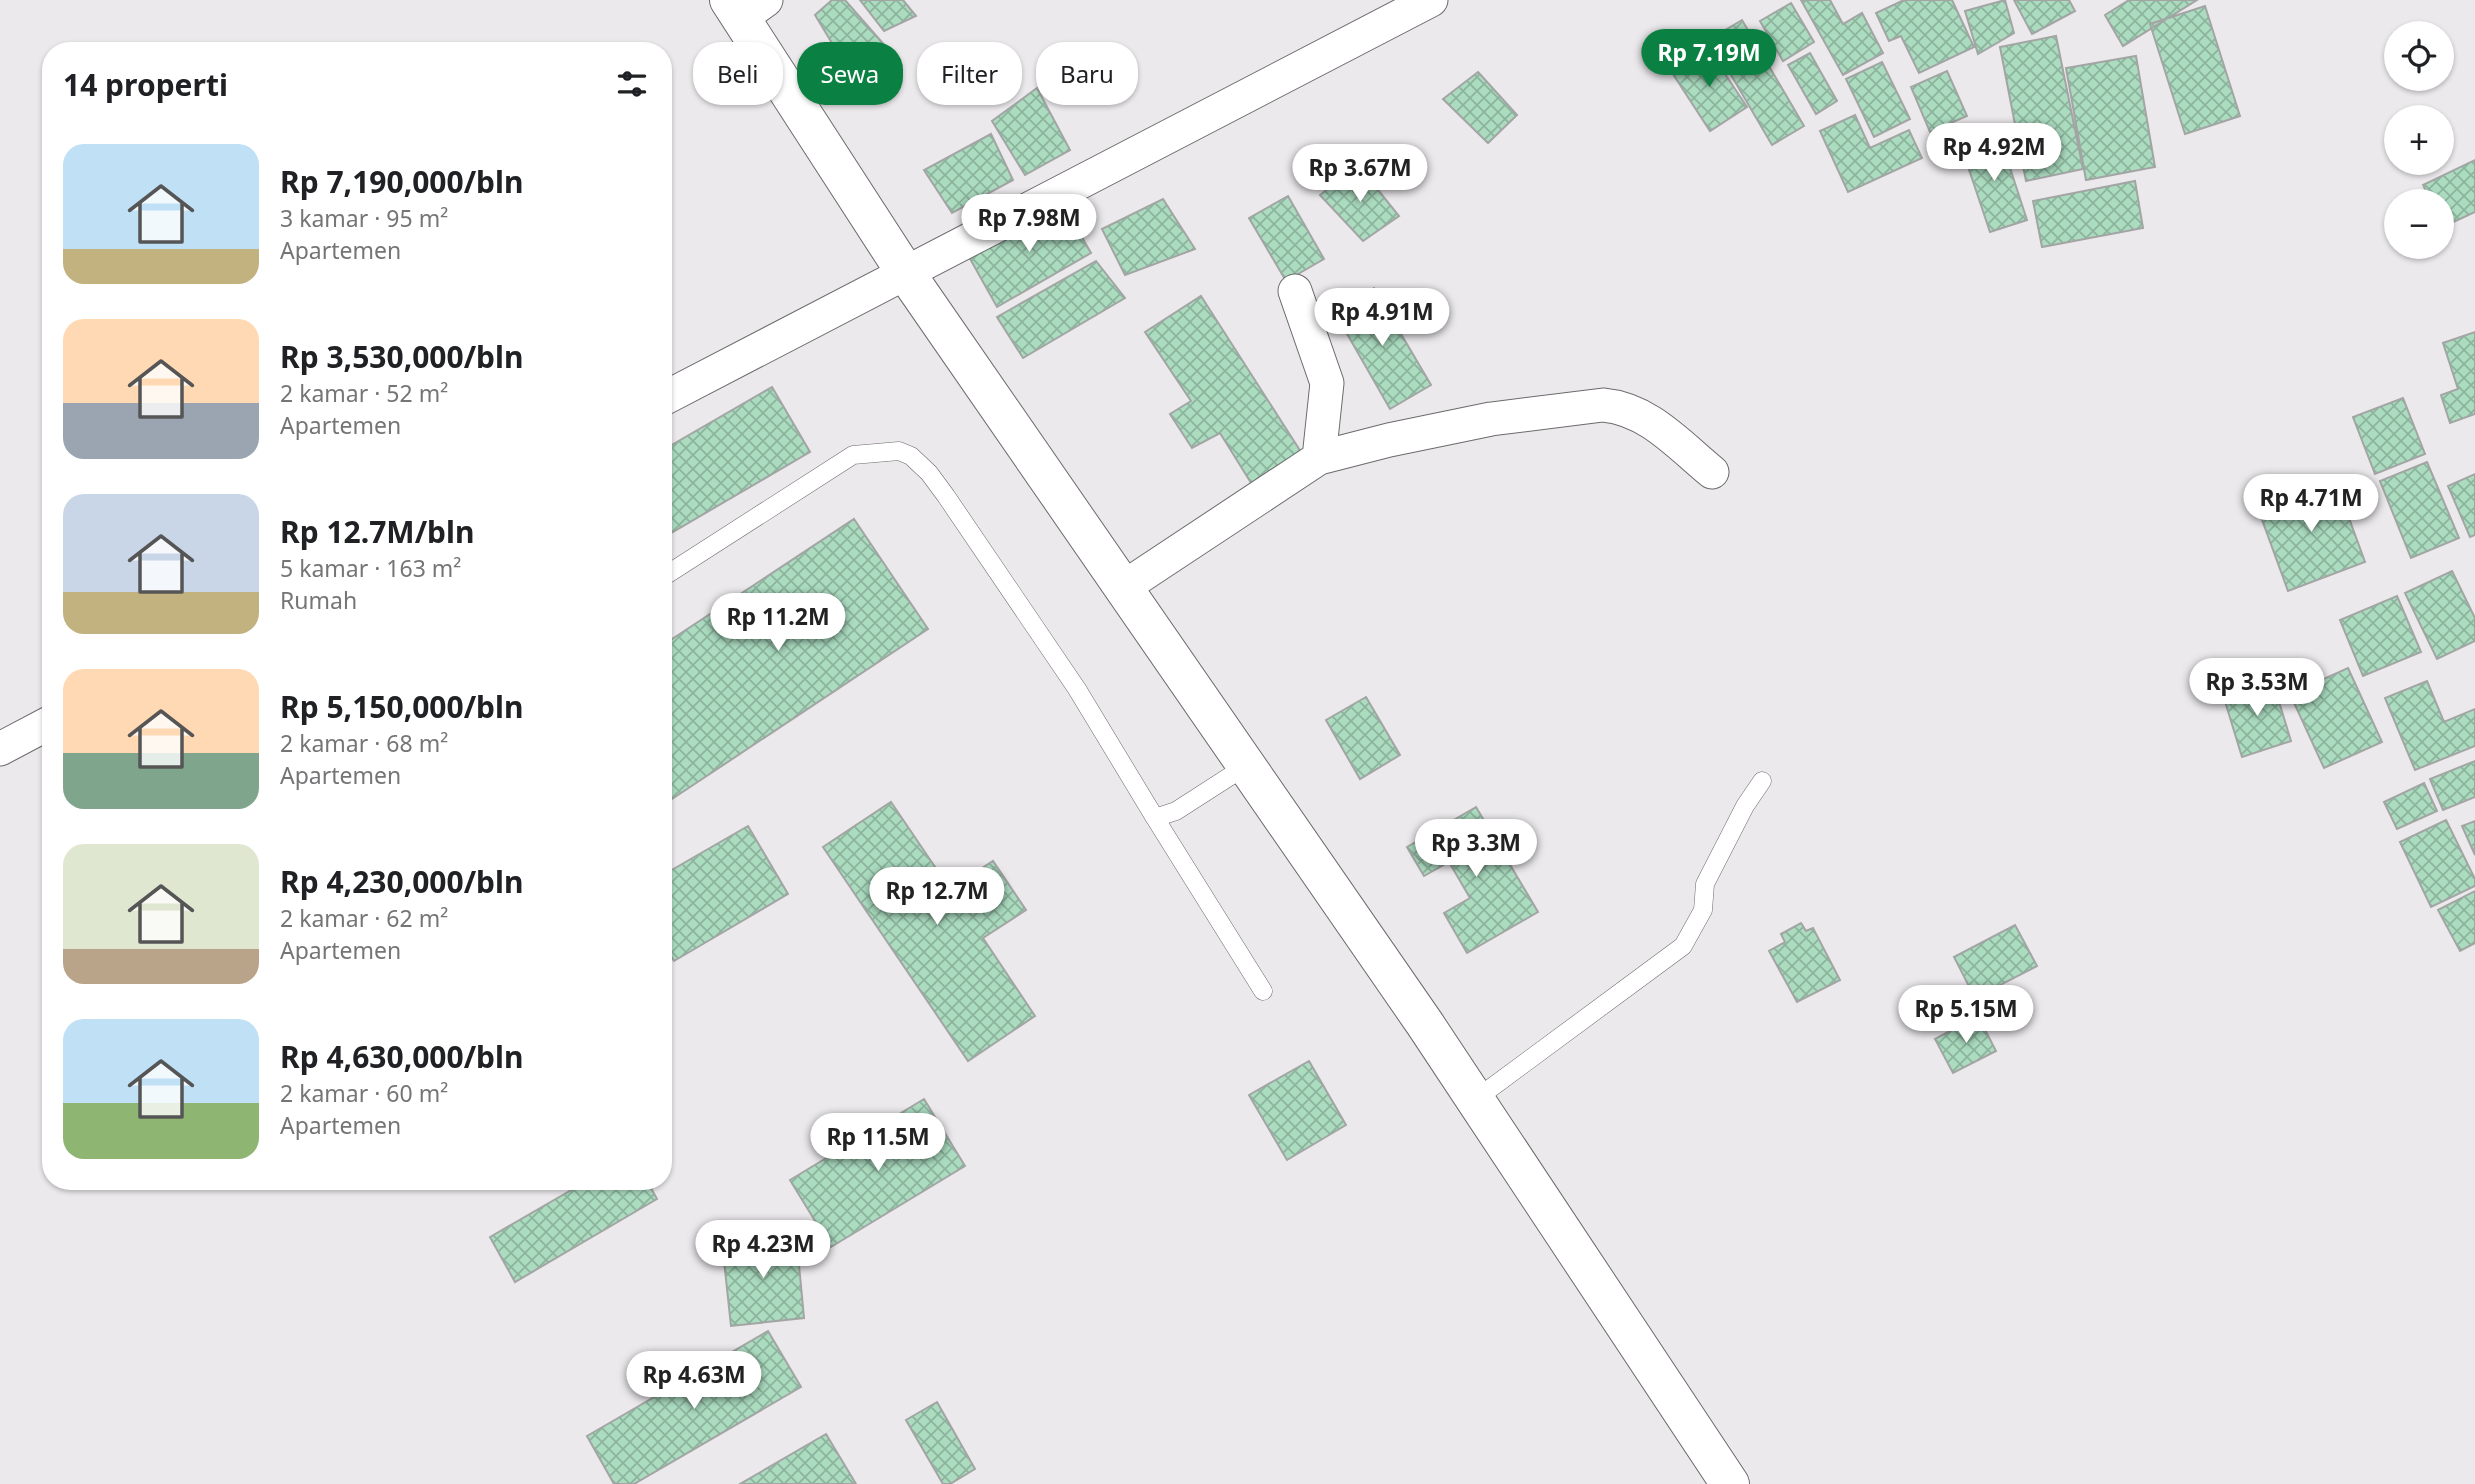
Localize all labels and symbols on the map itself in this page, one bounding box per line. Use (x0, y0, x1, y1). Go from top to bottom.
pin: Rp 7.19M (1637, 29, 1781, 89)
pin: Rp 4.92M (1922, 124, 2066, 183)
pin: Rp 3.67M (1288, 144, 1432, 204)
pin: Rp 7.98M (957, 194, 1101, 254)
pin: Rp 4.91M (1310, 288, 1454, 348)
pin: Rp 4.71M (2239, 475, 2383, 534)
pin: Rp 11.2M (706, 594, 850, 653)
pin: Rp 3.53M (2185, 658, 2329, 718)
pin: Rp 3.3M (1411, 820, 1541, 879)
pin: Rp 12.7M (865, 867, 1009, 927)
pin: Rp 5.15M (1894, 986, 2038, 1045)
pin: Rp 11.5M (806, 1114, 950, 1173)
pin: Rp 4.23M (691, 1220, 835, 1280)
pin: Rp 4.63M (622, 1352, 766, 1411)

